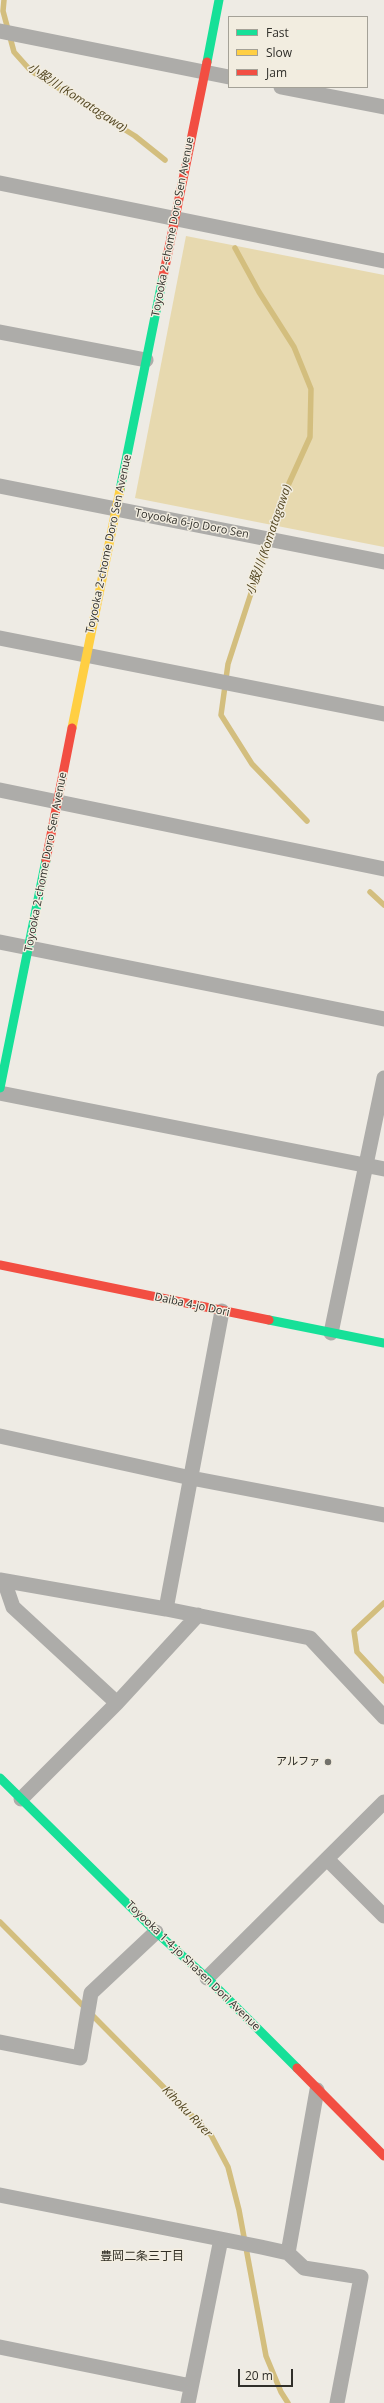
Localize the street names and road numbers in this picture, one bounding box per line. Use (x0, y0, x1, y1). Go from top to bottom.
street label: Toyooka 2-chome Doro Sen Avenue (149, 136, 197, 318)
street label: Toyooka 2-chome Doro Sen Avenue (84, 453, 134, 635)
street label: Toyooka 6-jo Doro Sen (134, 506, 250, 542)
street label: Toyooka 2-chome Doro Sen Avenue (22, 771, 70, 953)
street label: Daiba 4-jo Dori (153, 1291, 231, 1319)
street label: Toyooka 1-4-jo Shasen Dori Avenue (123, 1898, 263, 2034)

